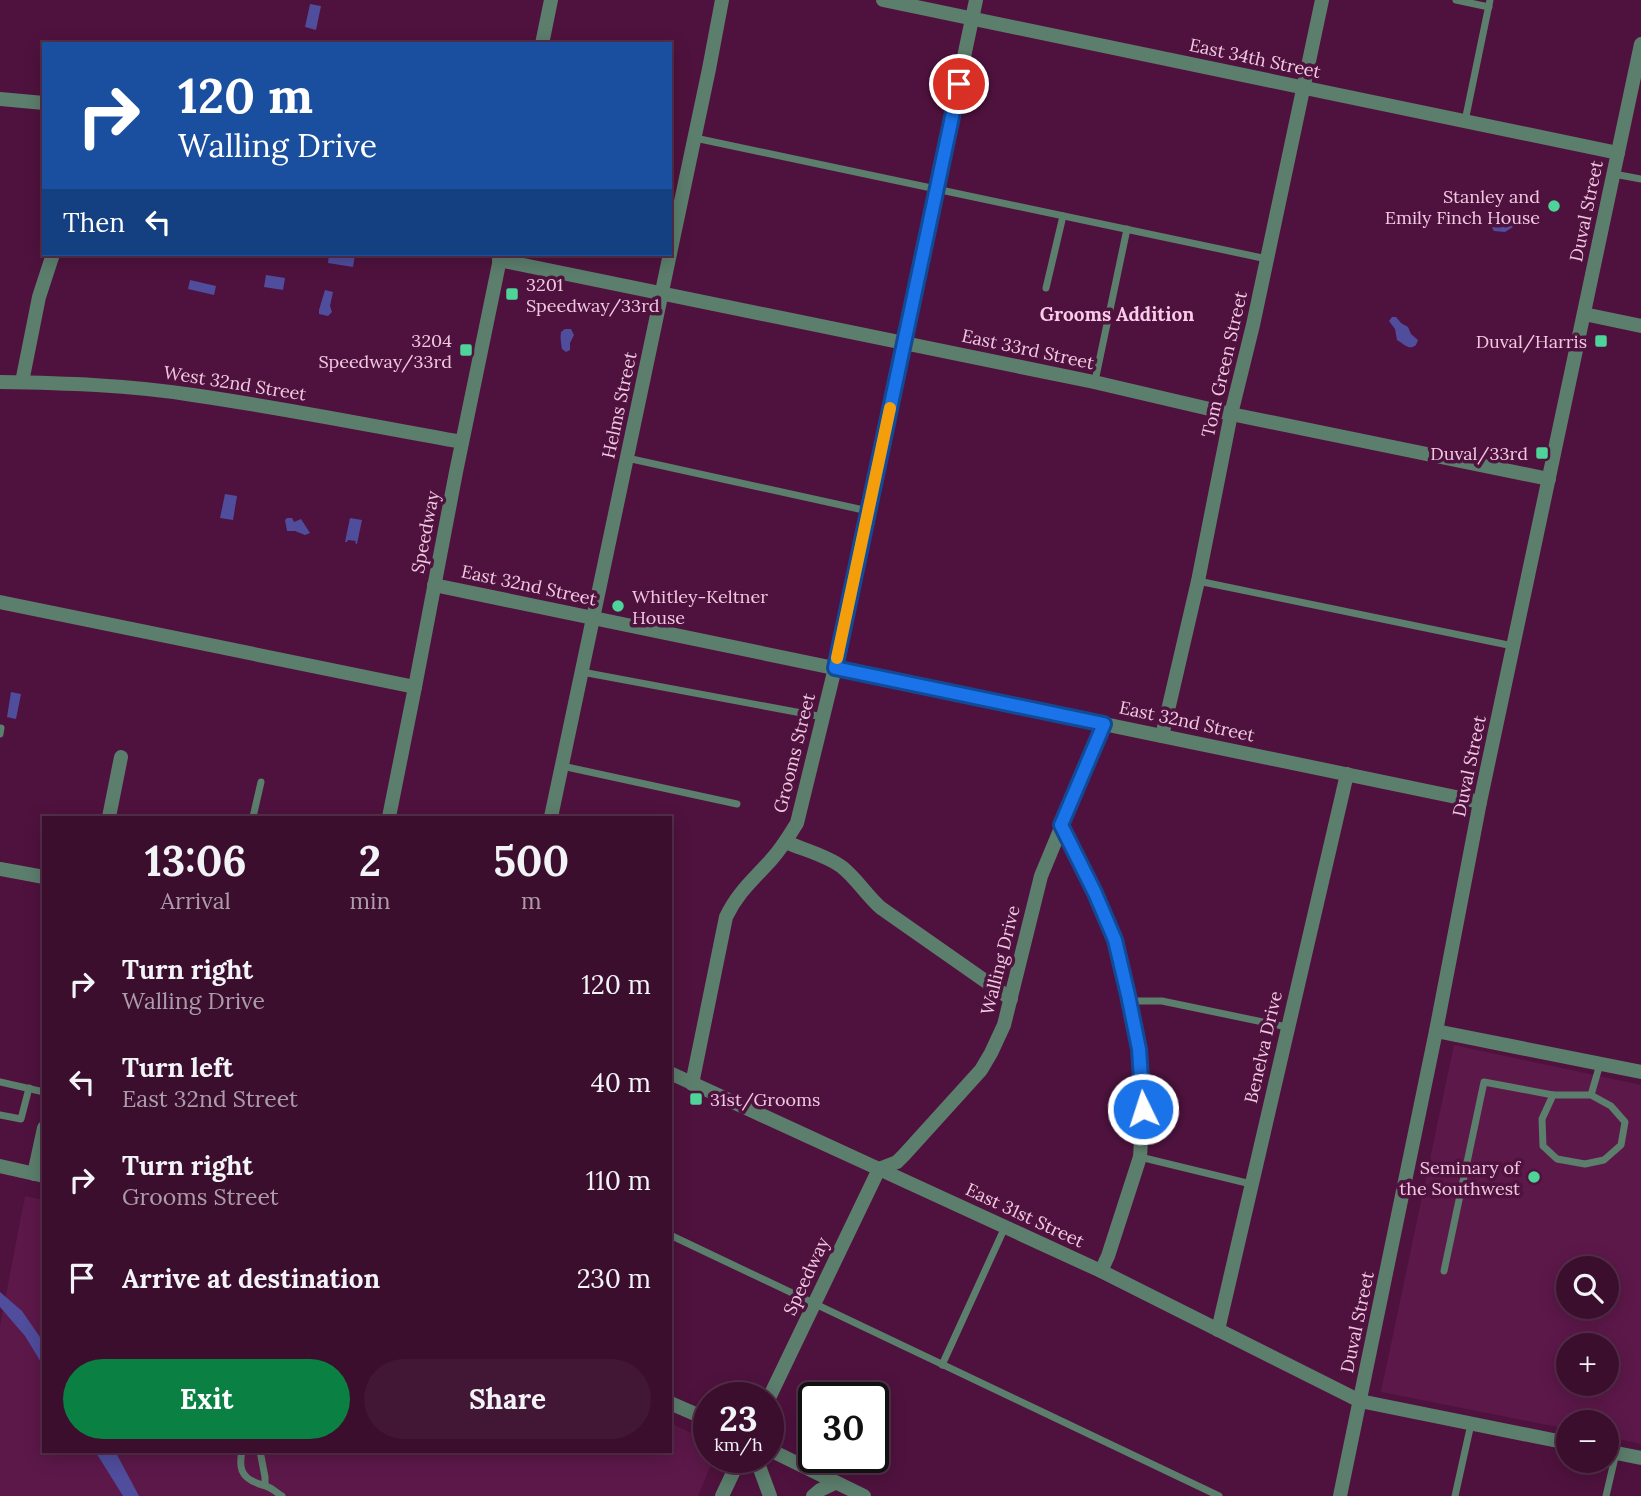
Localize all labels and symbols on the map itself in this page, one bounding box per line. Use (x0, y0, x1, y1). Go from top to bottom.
street label: East 34th Street (1187, 33, 1323, 83)
pin (929, 54, 989, 114)
street label: Duval Street (1564, 158, 1608, 264)
place label: Stanley and Emily Finch House (1385, 185, 1540, 229)
marker: Stanley and Emily Finch House (1546, 198, 1562, 214)
place label: 3201 Speedway/33rd (526, 273, 660, 317)
marker: 3201 Speedway/33rd (504, 286, 520, 302)
street label: Tom Green Street (1196, 289, 1252, 439)
district label: Grooms Addition (1040, 302, 1194, 326)
street label: East 33rd Street (960, 324, 1096, 374)
place label: 3204 Speedway/33rd (318, 329, 452, 373)
place label: Duval/Harris (1476, 330, 1587, 353)
marker: Duval/Harris (1593, 333, 1609, 349)
marker: 3204 Speedway/33rd (458, 342, 474, 358)
street label: Helms Street (596, 350, 642, 460)
street label: West 32nd Street (162, 360, 308, 406)
place label: Duval/33rd (1430, 442, 1528, 465)
marker: Duval/33rd (1534, 445, 1550, 461)
street label: Speedway (406, 488, 444, 575)
street label: East 32nd Street (459, 559, 599, 611)
place label: Whitley-Keltner House (632, 585, 768, 629)
marker: Whitley-Keltner House (610, 598, 626, 614)
street label: Grooms Street (768, 691, 820, 815)
street label: East 32nd Street (1117, 695, 1257, 747)
street label: Duval Street (1447, 713, 1491, 819)
street label: Walling Drive (975, 903, 1025, 1017)
street label: Benelva Drive (1239, 988, 1287, 1105)
position arrow (1106, 1072, 1180, 1146)
place label: 31st/Grooms (710, 1088, 820, 1111)
marker: 31st/Grooms (688, 1091, 704, 1107)
place label: Seminary of the Southwest (1399, 1156, 1522, 1200)
marker: Seminary of the Southwest (1526, 1169, 1542, 1185)
street label: East 31st Street (962, 1177, 1088, 1253)
street label: Speedway (778, 1233, 834, 1319)
street label: Duval Street (1335, 1269, 1379, 1375)
speed limit sign: 30 (798, 1382, 889, 1473)

